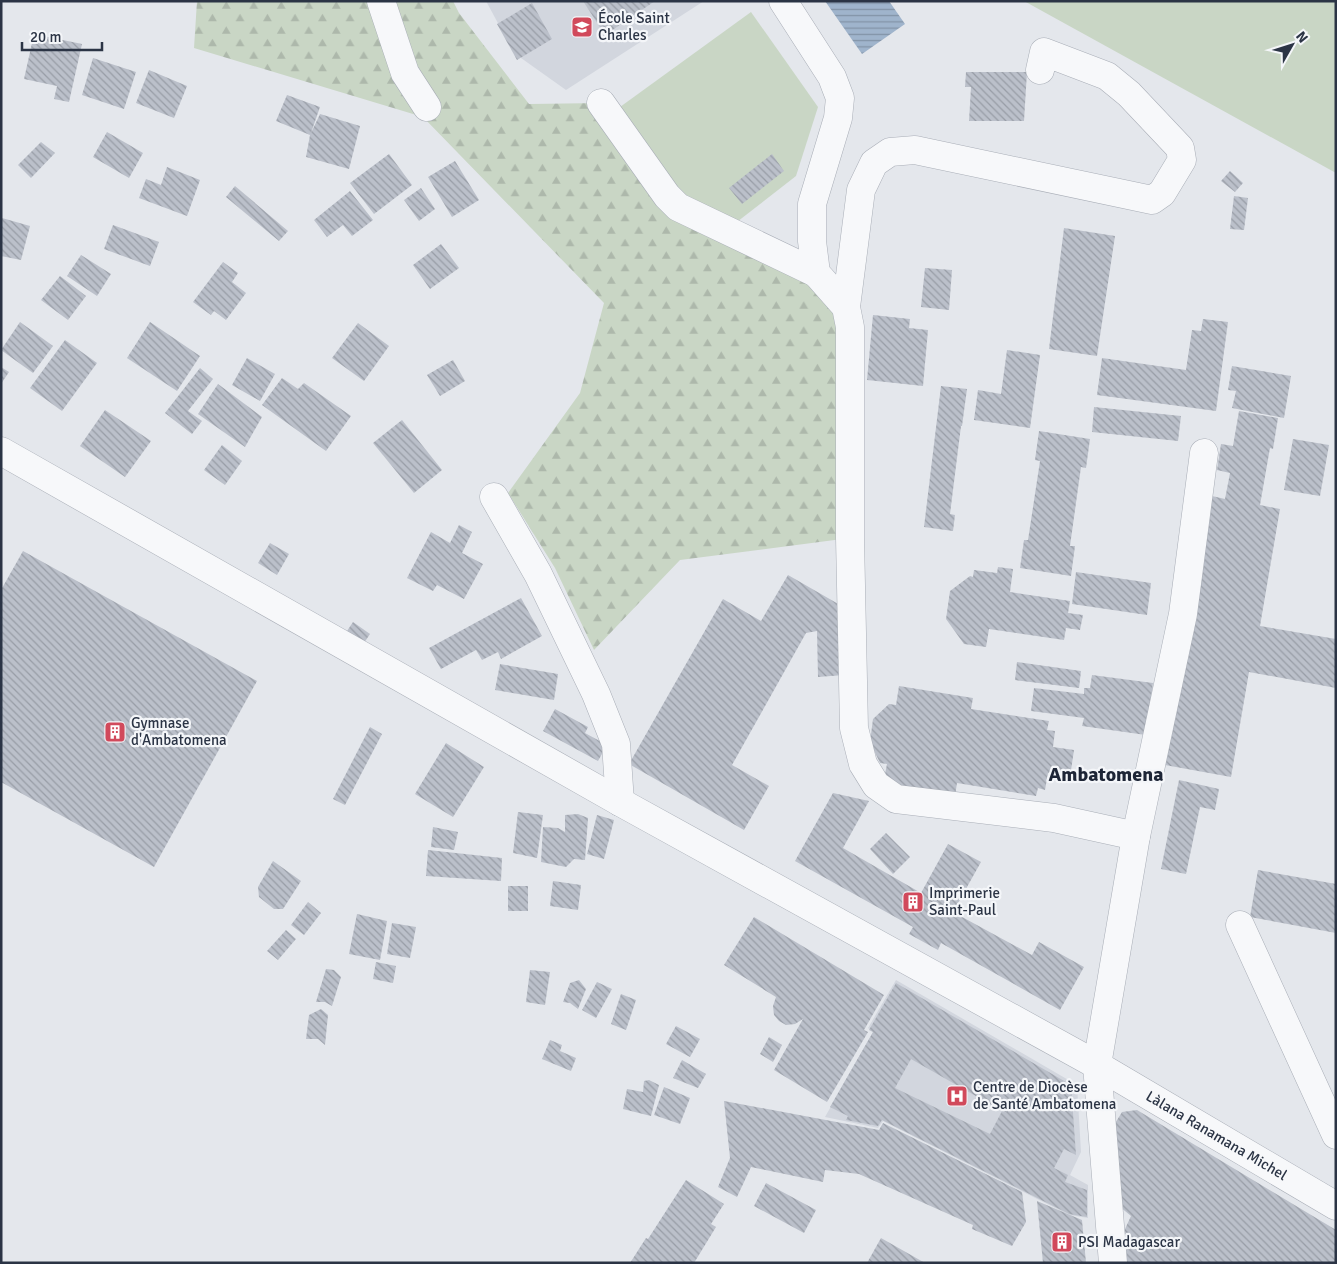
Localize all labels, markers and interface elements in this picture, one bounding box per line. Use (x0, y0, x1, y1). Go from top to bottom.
place label: École Saint Charles (598, 8, 670, 44)
school or university icon: École Saint Charles (570, 15, 594, 39)
scale bar (22, 20, 102, 52)
north arrow (1267, 20, 1317, 70)
text: 20 m (30, 28, 61, 46)
text: N (1292, 28, 1311, 46)
place label: Gymnase d'Ambatomena (131, 714, 227, 749)
building icon: Gymnase d'Ambatomena (103, 720, 127, 744)
district label: Ambatomena (1049, 762, 1163, 787)
place label: Imprimerie Saint-Paul (929, 884, 1000, 919)
building icon: Imprimerie Saint-Paul (901, 890, 925, 914)
place label: Centre de Diocèse de Santé Ambatomena (973, 1078, 1116, 1113)
hospital icon: Centre de Diocèse de Santé Ambatomena (945, 1084, 969, 1108)
street label: Làlana Ranamana Michel (1143, 1087, 1290, 1184)
building icon: PSI Madagascar (1050, 1230, 1074, 1254)
place label: PSI Madagascar (1078, 1233, 1180, 1251)

